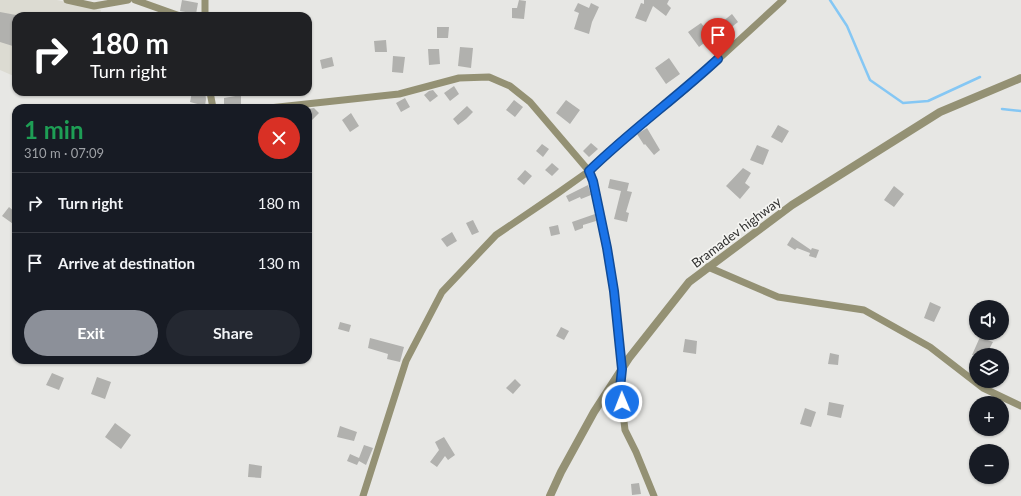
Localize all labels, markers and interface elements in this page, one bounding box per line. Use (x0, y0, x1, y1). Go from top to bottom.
pin (701, 18, 735, 59)
icon: arrive (707, 24, 729, 46)
text: 180 m (90, 26, 169, 60)
icon: right (24, 28, 76, 80)
text: Turn right (90, 60, 167, 82)
text: 1 min (24, 115, 84, 144)
button: close (258, 117, 300, 159)
text: 310 m · 07:09 (24, 145, 104, 161)
icon: right (24, 192, 46, 214)
street label: Bramadev highway (688, 193, 784, 271)
text: Turn right (58, 194, 123, 212)
text: 180 m (258, 194, 300, 212)
icon: arrive (24, 252, 46, 274)
text: Arrive at destination (58, 254, 195, 272)
text: 130 m (258, 254, 300, 272)
map controls (969, 300, 1009, 484)
button: sound (969, 300, 1009, 340)
button: Exit (24, 310, 158, 356)
button: Share (166, 310, 300, 356)
button: layers (969, 348, 1009, 388)
position arrow (601, 381, 643, 423)
button: + (969, 396, 1009, 436)
button: − (969, 444, 1009, 484)

